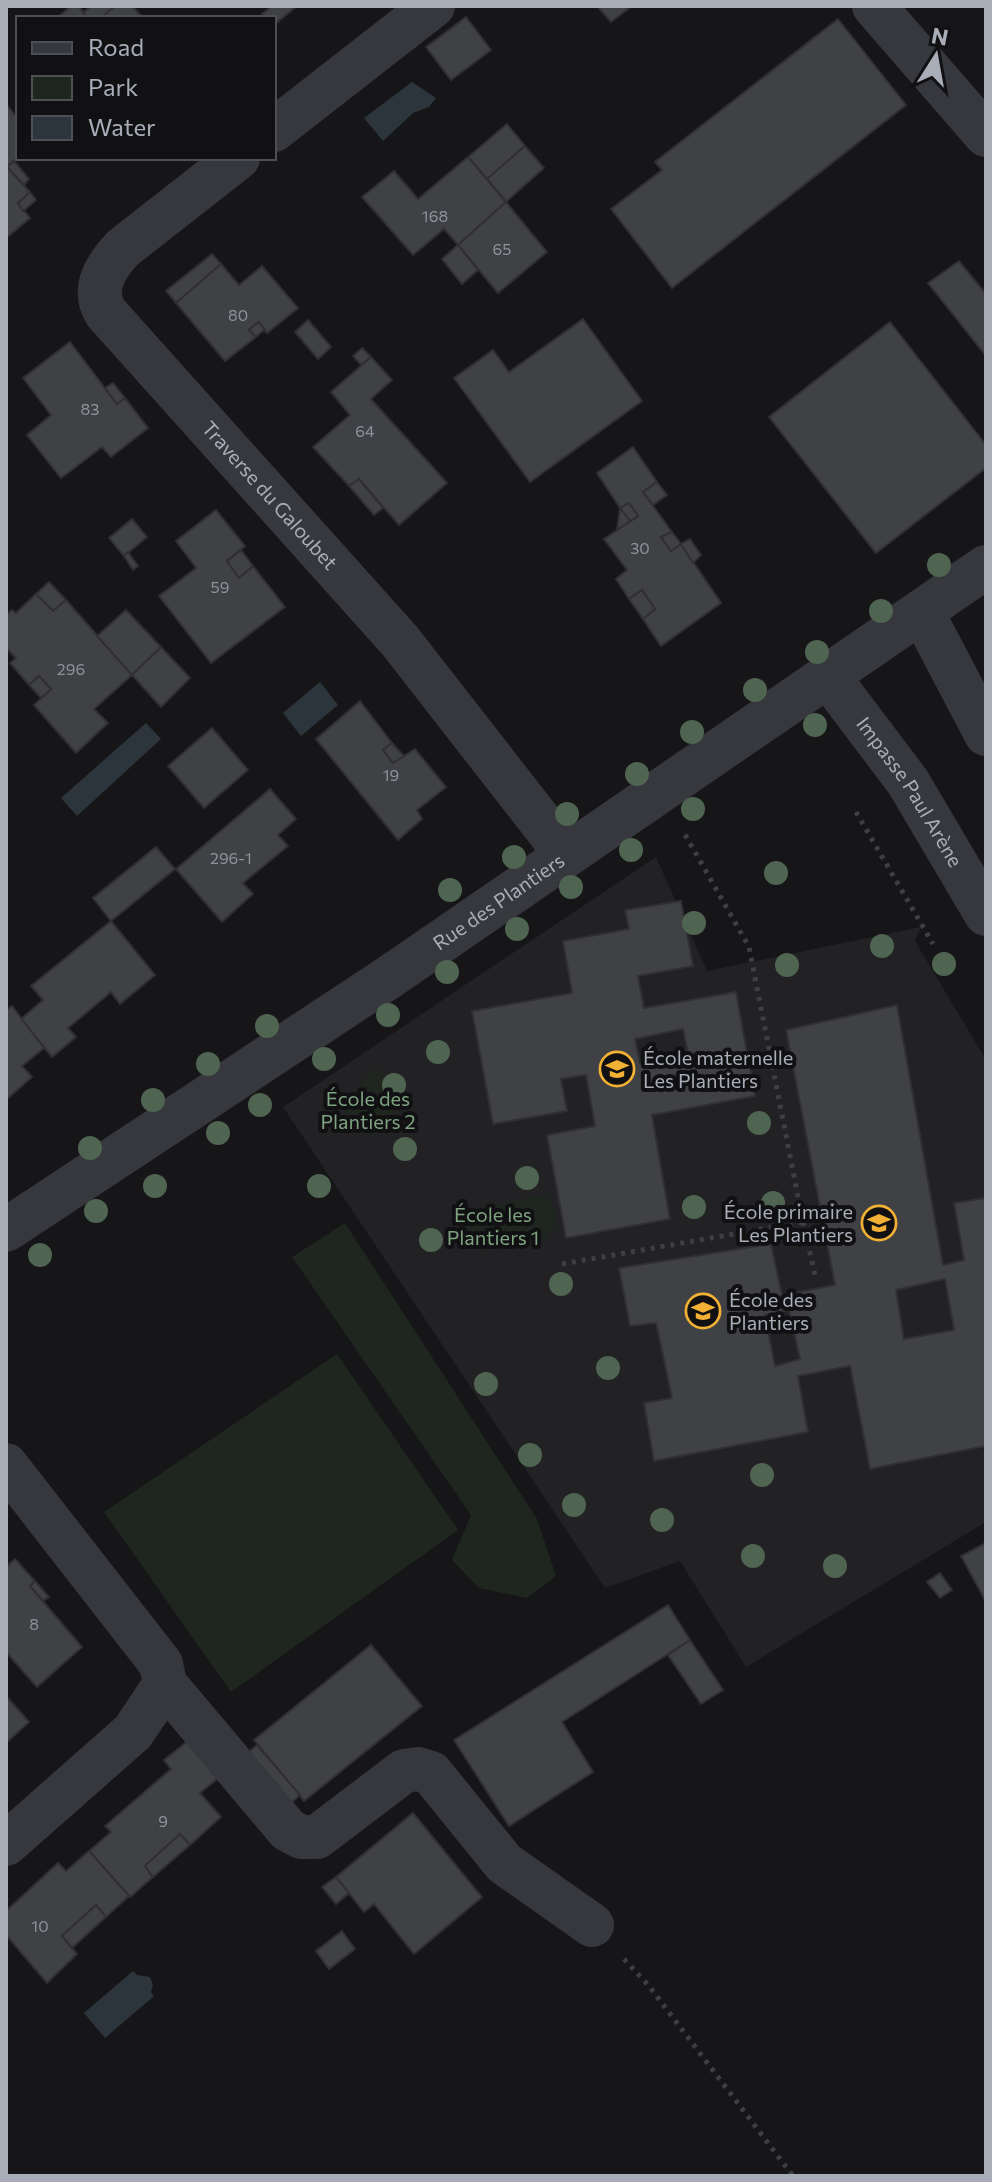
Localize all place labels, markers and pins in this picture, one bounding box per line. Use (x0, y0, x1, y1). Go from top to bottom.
place label: École maternelle Les Plantiers (643, 1045, 793, 1092)
school or university icon: École maternelle Les Plantiers (598, 1050, 636, 1088)
place label: École primaire Les Plantiers (724, 1199, 853, 1246)
school or university icon: École primaire Les Plantiers (860, 1204, 898, 1242)
place label: École des Plantiers (729, 1287, 813, 1334)
school or university icon: École des Plantiers (684, 1292, 722, 1330)

